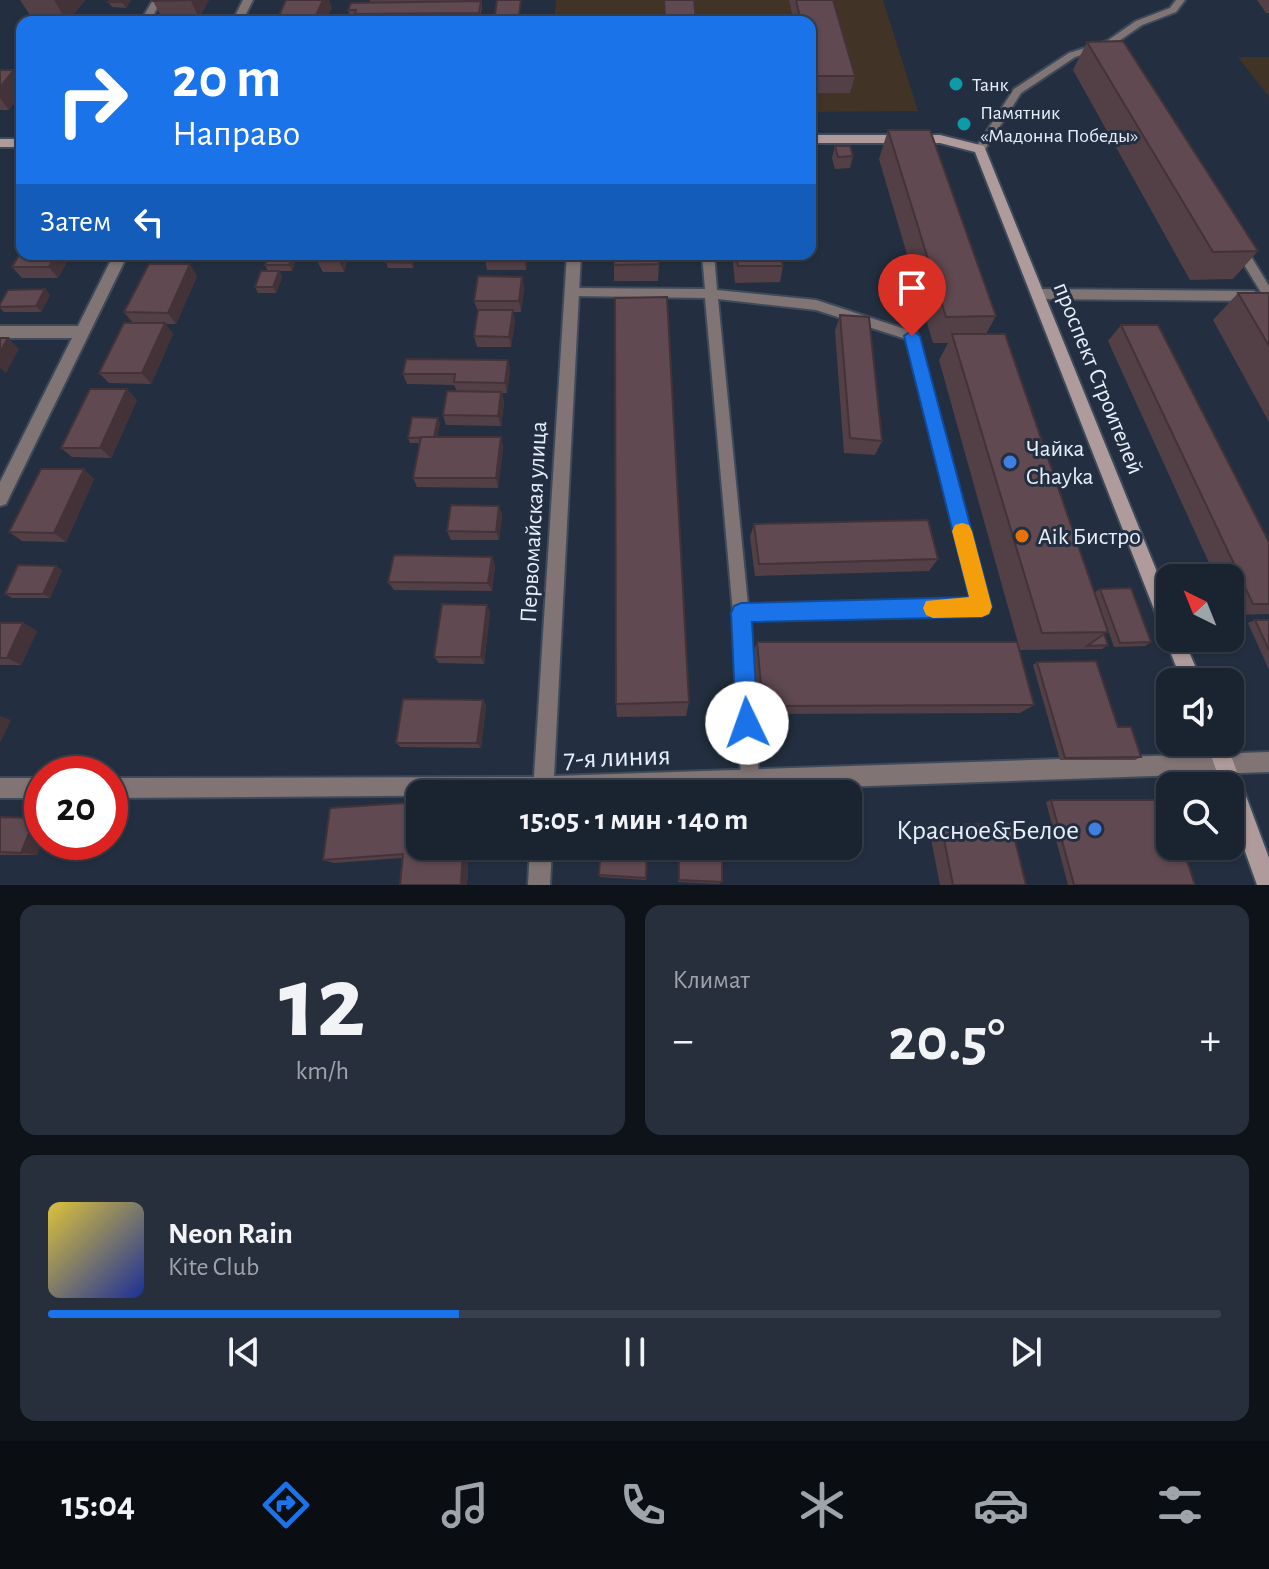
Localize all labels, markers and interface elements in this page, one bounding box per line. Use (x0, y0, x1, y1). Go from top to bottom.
icon: right (40, 48, 144, 152)
text: 20 m (172, 51, 281, 107)
marker: Танк (947, 75, 965, 93)
place label: Танк (972, 75, 1009, 95)
place label: Памятник «Мадонна Победы» (980, 103, 1138, 146)
marker: Памятник «Мадонна Победы» (955, 115, 973, 133)
text: Направо (172, 116, 300, 152)
icon: left (127, 200, 171, 244)
text: Затем (40, 207, 111, 237)
pin (878, 254, 946, 336)
icon: arrive (890, 266, 934, 310)
street label: проспект Строителей (1049, 279, 1148, 478)
street label: Первомайская улица (517, 420, 551, 624)
place label: Чайка Chayka (1026, 437, 1094, 489)
marker: Чайка Chayka (1001, 453, 1019, 471)
place label: Aik Бистро (1038, 525, 1141, 549)
marker: Aik Бистро (1013, 527, 1031, 545)
north arrow (1156, 564, 1244, 652)
map controls (1156, 564, 1244, 860)
button: sound (1156, 668, 1244, 756)
position arrow (705, 681, 789, 765)
street label: 7-я линия (563, 742, 671, 774)
speed limit sign: 20 (24, 756, 128, 860)
button: search (1156, 772, 1244, 860)
text: 15:05 · 1 мин · 140 m (520, 805, 748, 835)
place label: Красное&Белое (896, 817, 1079, 845)
marker: Красное&Белое (1086, 820, 1104, 838)
text: 12 (279, 952, 365, 1056)
text: Климат (673, 967, 750, 993)
text: 20.5° (888, 1011, 1005, 1071)
text: − (673, 1019, 694, 1063)
text: + (1200, 1019, 1221, 1063)
text: km/h (295, 1058, 349, 1084)
text: Neon Rain (168, 1219, 293, 1249)
text: Kite Club (168, 1254, 259, 1280)
icon: previous (222, 1330, 266, 1374)
icon: pause (613, 1330, 657, 1374)
icon: next (1004, 1330, 1048, 1374)
icon: directions (258, 1477, 314, 1533)
icon: music (437, 1477, 493, 1533)
icon: phone (615, 1477, 671, 1533)
icon: climate (794, 1477, 850, 1533)
icon: car (973, 1477, 1029, 1533)
icon: filters (1152, 1477, 1208, 1533)
text: 15:04 (61, 1487, 135, 1523)

